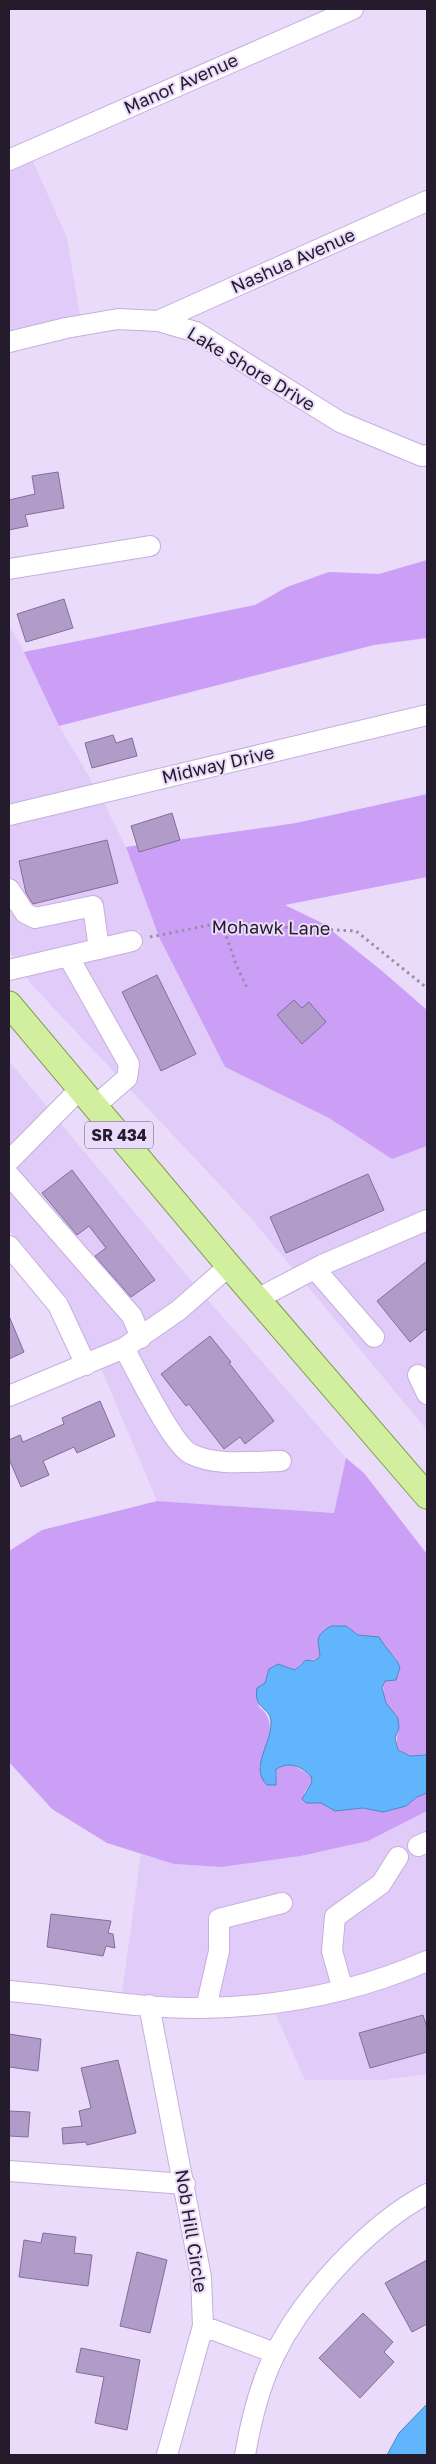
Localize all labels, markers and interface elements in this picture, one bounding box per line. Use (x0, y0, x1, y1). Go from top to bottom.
street label: Manor Avenue (120, 48, 241, 118)
street label: Nashua Avenue (227, 223, 358, 297)
street label: Lake Shore Drive (184, 321, 319, 415)
street label: Midway Drive (159, 740, 276, 788)
street label: Mohawk Lane (211, 915, 331, 939)
road number: SR 434 (85, 1122, 153, 1148)
street label: Nob Hill Circle (171, 2168, 213, 2294)

